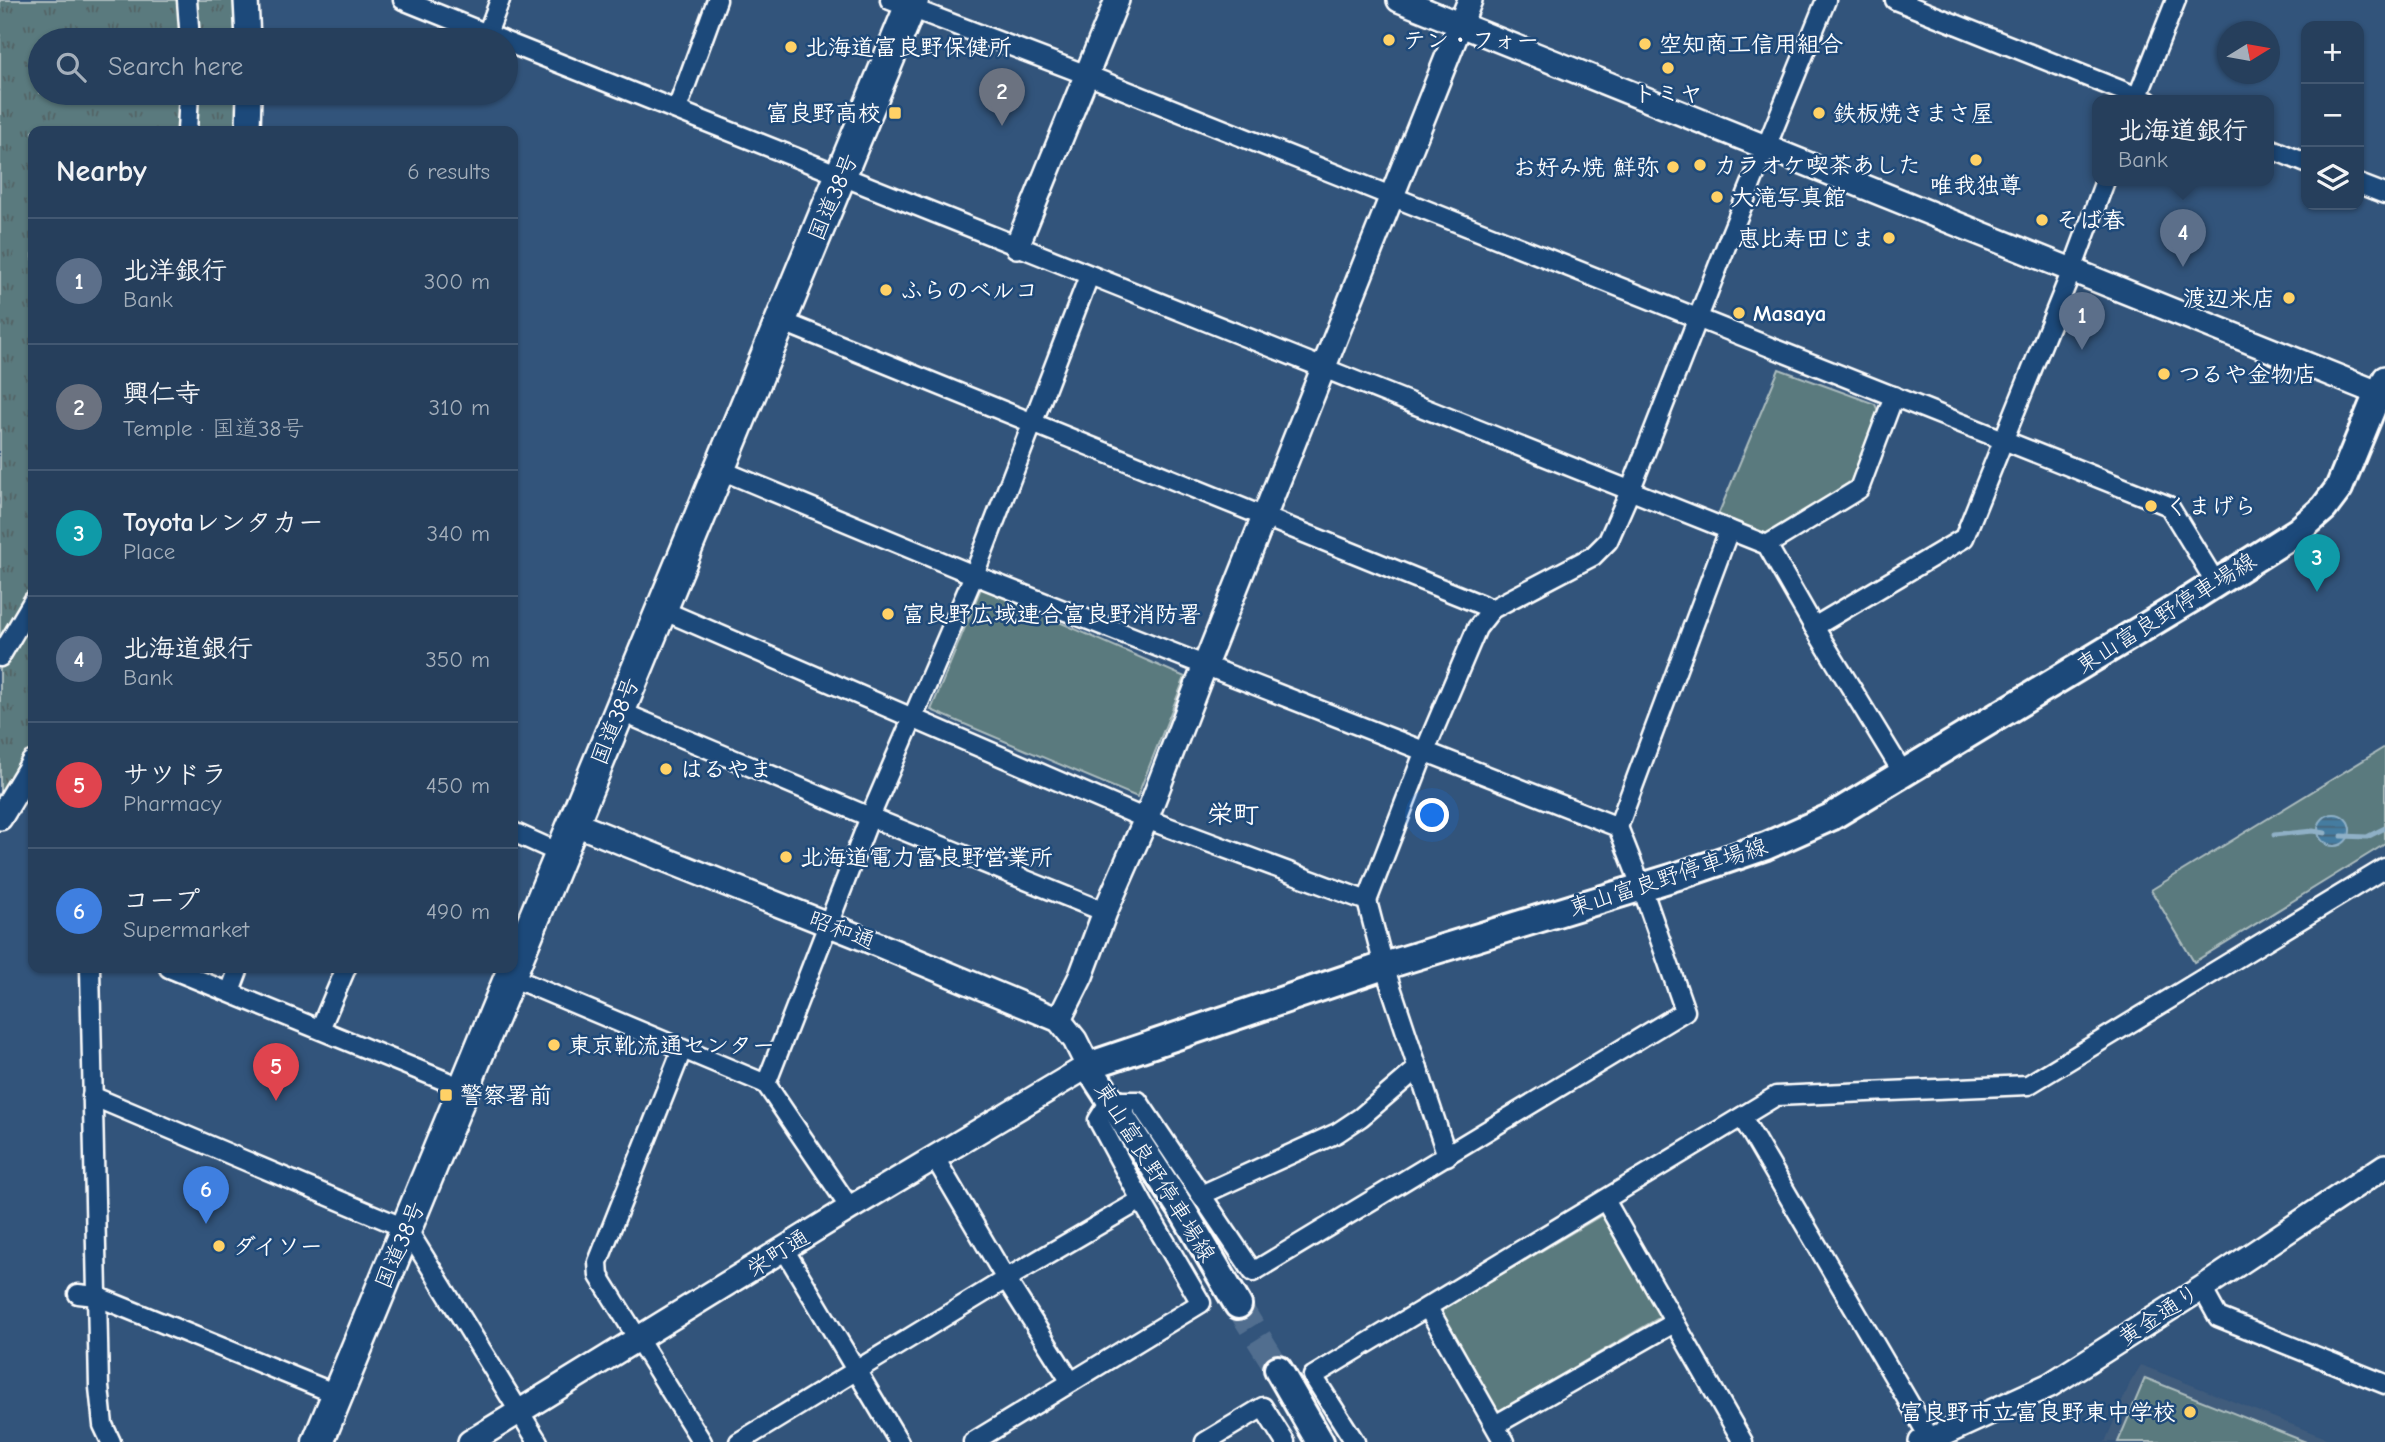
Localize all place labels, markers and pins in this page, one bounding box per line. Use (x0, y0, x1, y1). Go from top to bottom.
place label: テン・フォー (1403, 27, 1539, 54)
place label: 空知商工信用組合 (1659, 31, 1843, 58)
marker: テン・フォー (1381, 32, 1397, 48)
place label: 北海道富良野保健所 (805, 34, 1012, 61)
marker: 空知商工信用組合 (1637, 36, 1653, 52)
marker: 北海道富良野保健所 (783, 39, 799, 55)
marker: トミヤ (1660, 60, 1676, 76)
pin: 2 (979, 68, 1025, 126)
place label: トミヤ (1633, 80, 1703, 107)
place label: 富良野高校 (766, 100, 881, 127)
place label: 鉄板焼きまさ屋 (1833, 100, 1994, 127)
marker: 富良野高校 (887, 105, 903, 121)
marker: 鉄板焼きまさ屋 (1811, 105, 1827, 121)
place label: カラオケ喫茶あした (1714, 152, 1921, 179)
marker: 唯我独尊 (1968, 152, 1984, 168)
place label: お好み焼 鮮弥 (1513, 154, 1659, 181)
marker: カラオケ喫茶あした (1692, 157, 1708, 173)
marker: お好み焼 鮮弥 (1665, 159, 1681, 175)
place label: 唯我独尊 (1930, 172, 2022, 199)
place label: 大滝写真館 (1731, 184, 1846, 211)
marker: 大滝写真館 (1709, 189, 1725, 205)
place label: そば春 (2056, 207, 2125, 234)
pin: 4 (2160, 209, 2206, 267)
marker: そば春 (2034, 212, 2050, 228)
place label: 恵比寿田じま (1737, 225, 1875, 252)
marker: 恵比寿田じま (1881, 230, 1897, 246)
place label: ふらのベルコ (900, 277, 1038, 304)
marker: ふらのベルコ (878, 282, 894, 298)
place label: 渡辺米店 (2183, 285, 2275, 312)
marker: 渡辺米店 (2281, 290, 2297, 306)
pin: 1 (2059, 292, 2105, 350)
place label: Masaya (1753, 300, 1827, 327)
marker: Masaya (1731, 305, 1747, 321)
place label: つるや金物店 (2178, 361, 2316, 388)
marker: つるや金物店 (2156, 366, 2172, 382)
place label: くまげら (2165, 493, 2257, 520)
marker: くまげら (2143, 498, 2159, 514)
pin: 3 (2294, 534, 2340, 592)
place label: 富良野広域連合富良野消防署 (902, 601, 1201, 628)
marker: 富良野広域連合富良野消防署 (880, 606, 896, 622)
place label: はるやま (680, 756, 772, 783)
marker: はるやま (658, 761, 674, 777)
place label: 北海道電力富良野営業所 (800, 844, 1053, 871)
marker: 北海道電力富良野営業所 (778, 849, 794, 865)
place label: 東京靴流通センター (568, 1032, 775, 1059)
marker: 東京靴流通センター (546, 1037, 562, 1053)
pin: 5 (253, 1043, 299, 1101)
place label: 警察署前 (460, 1082, 552, 1109)
marker: 警察署前 (438, 1087, 454, 1103)
pin: 6 (183, 1166, 229, 1224)
place label: ダイソー (233, 1233, 323, 1260)
marker: ダイソー (211, 1238, 227, 1254)
place label: 富良野市立富良野東中学校 (1900, 1399, 2176, 1426)
marker: 富良野市立富良野東中学校 (2182, 1404, 2198, 1420)

